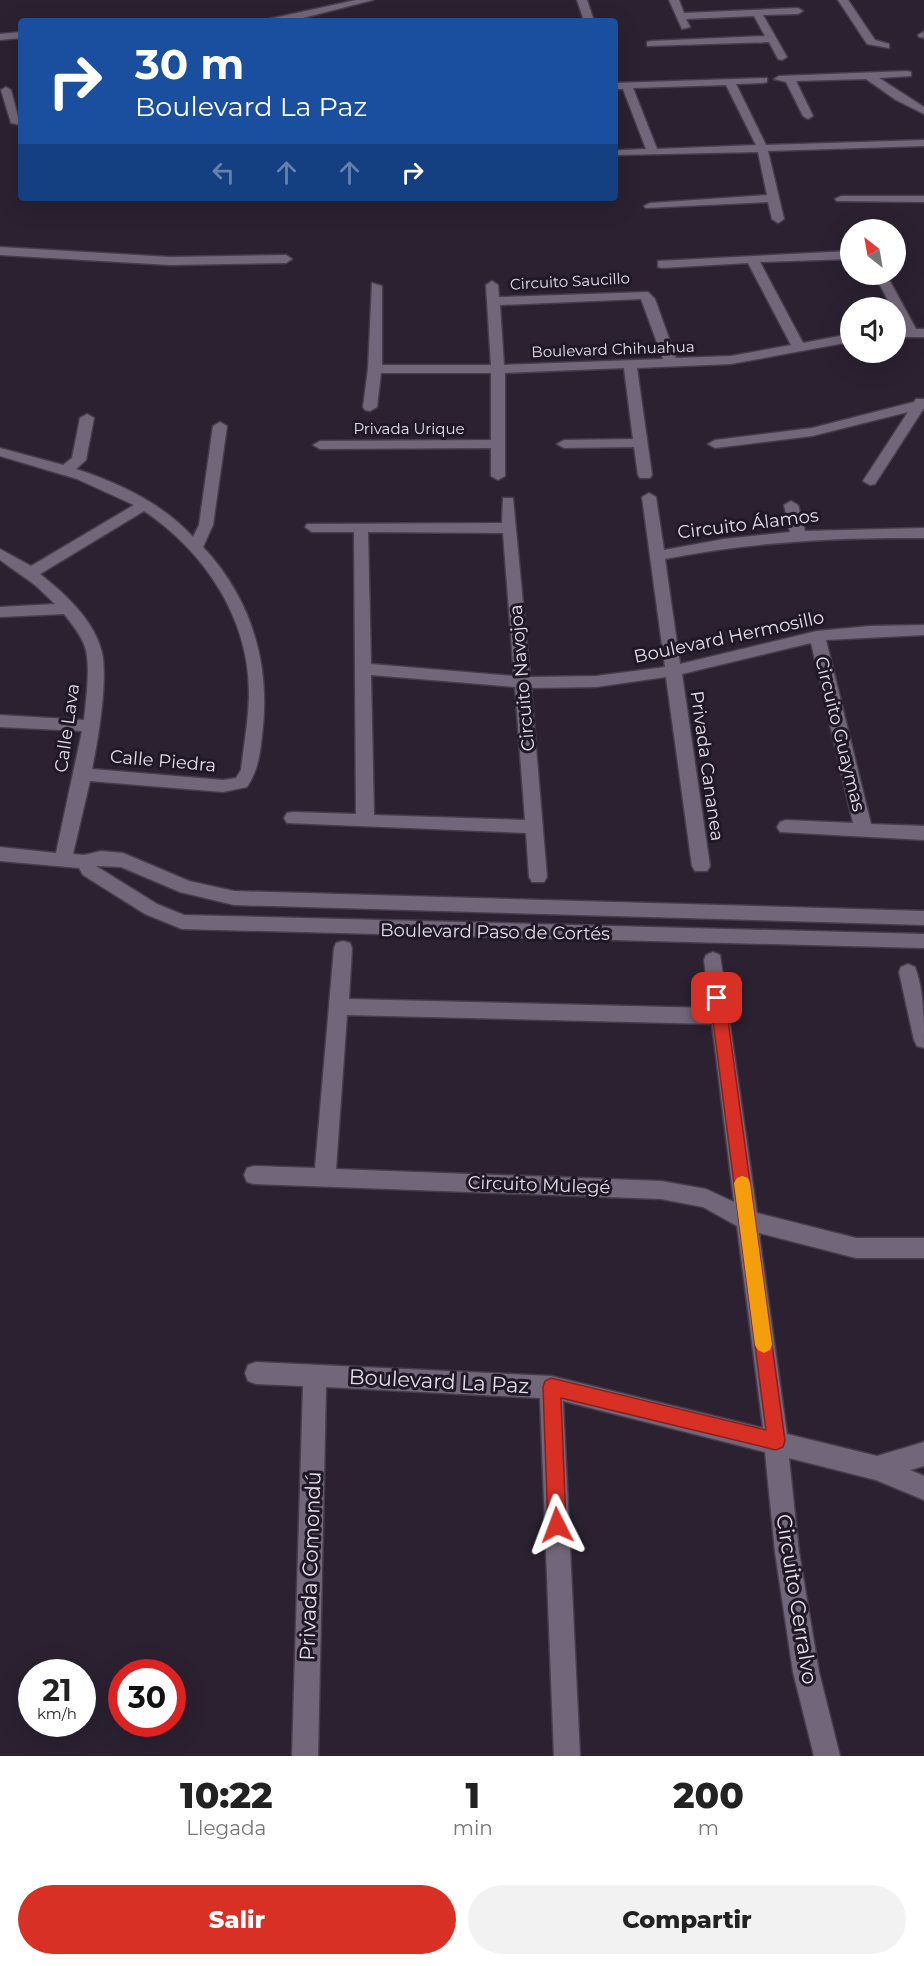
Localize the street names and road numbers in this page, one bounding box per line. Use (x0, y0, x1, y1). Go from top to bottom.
street label: Circuito Saucillo (510, 268, 630, 294)
street label: Boulevard Chihuahua (531, 337, 695, 361)
street label: Privada Urique (353, 419, 465, 438)
street label: Circuito Álamos (676, 504, 820, 544)
street label: Circuito Navojoa (505, 604, 539, 752)
street label: Boulevard Hermosillo (632, 606, 826, 668)
street label: Circuito Guaymas (810, 654, 870, 814)
street label: Calle Lava (50, 682, 84, 774)
street label: Privada Cananea (686, 689, 728, 843)
street label: Calle Piedra (109, 745, 217, 777)
street label: Boulevard Paso de Cortés (380, 919, 610, 945)
street label: Circuito Mulegé (467, 1172, 611, 1198)
street label: Boulevard La Paz (348, 1364, 530, 1398)
street label: Privada Comondú (294, 1471, 326, 1661)
street label: Circuito Cerralvo (771, 1512, 823, 1686)

